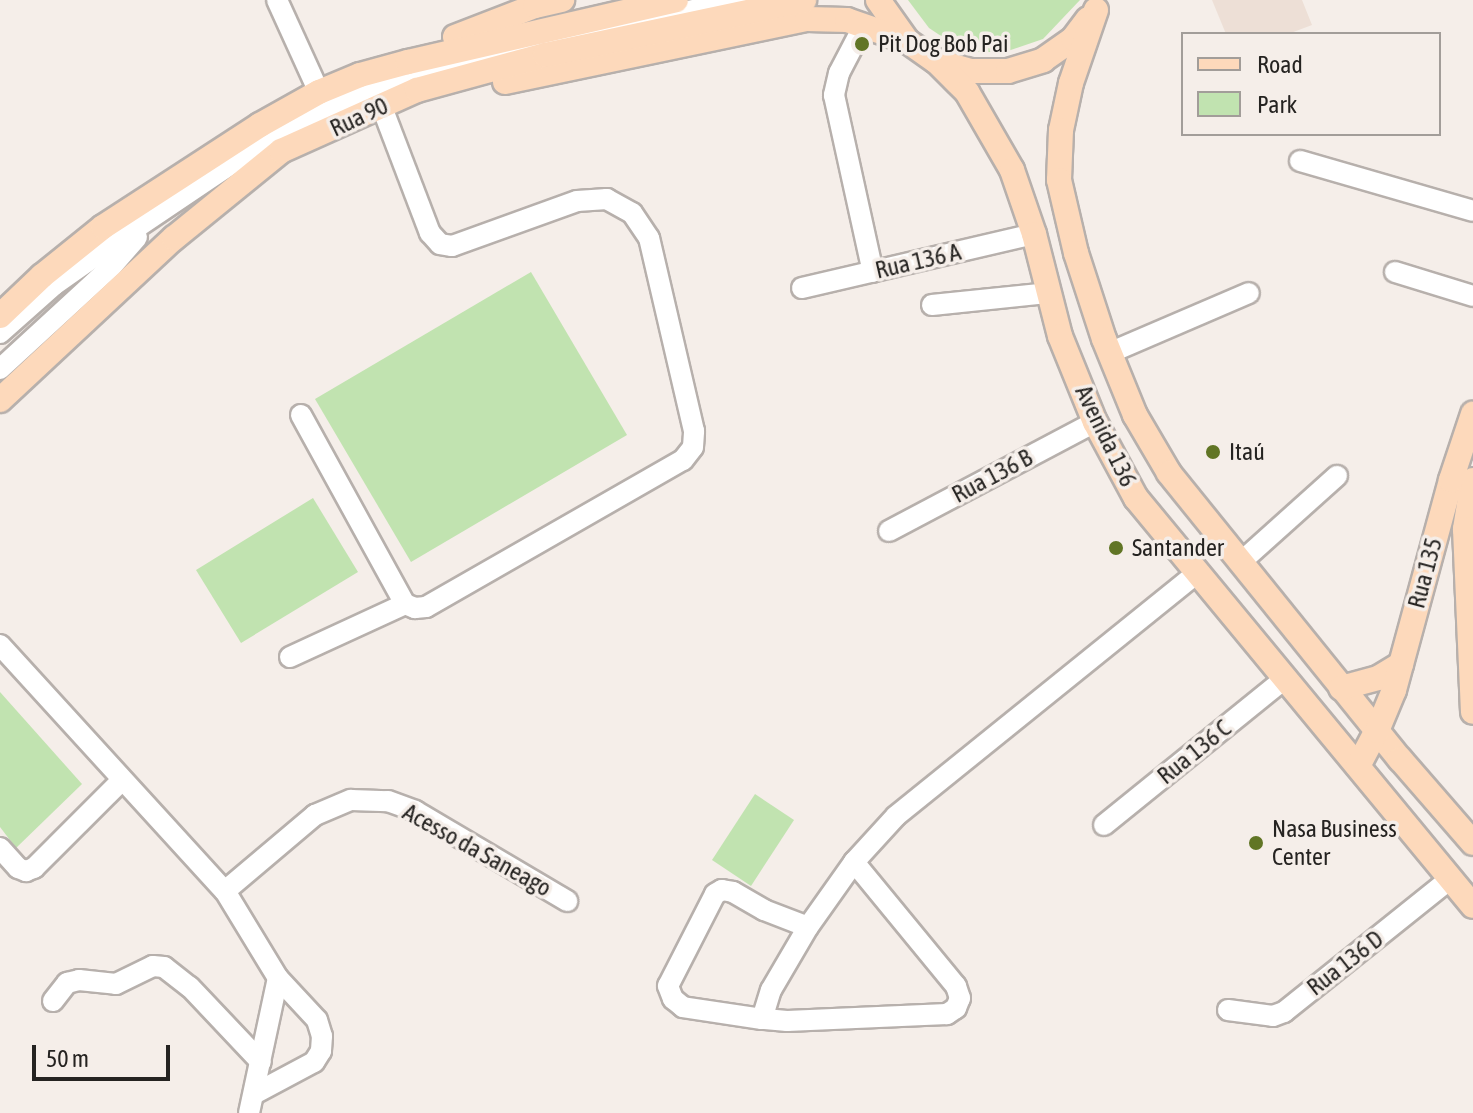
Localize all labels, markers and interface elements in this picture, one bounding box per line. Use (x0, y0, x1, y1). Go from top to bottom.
place label: Pit Dog Bob Pai (878, 30, 1009, 58)
legend (1181, 32, 1441, 136)
marker: Pit Dog Bob Pai (853, 35, 871, 53)
text: Road (1257, 51, 1303, 78)
street label: Rua 90 (325, 91, 393, 143)
text: Park (1257, 91, 1297, 118)
street label: Rua 136 A (872, 237, 964, 285)
street label: Avenida 136 (1069, 381, 1143, 491)
place label: Itaú (1229, 438, 1265, 466)
street label: Rua 136 B (947, 443, 1037, 509)
marker: Itaú (1204, 443, 1222, 461)
place label: Santander (1132, 534, 1224, 562)
street label: Rua 135 (1402, 535, 1448, 611)
marker: Santander (1107, 539, 1125, 557)
street label: Rua 136 C (1152, 714, 1236, 790)
street label: Acesso da Saneago (398, 797, 556, 903)
place label: Nasa Business Center (1272, 815, 1397, 871)
marker: Nasa Business Center (1247, 834, 1265, 852)
street label: Rua 136 D (1301, 924, 1389, 1002)
scale bar (36, 1029, 174, 1079)
text: 50 m (46, 1045, 89, 1072)

